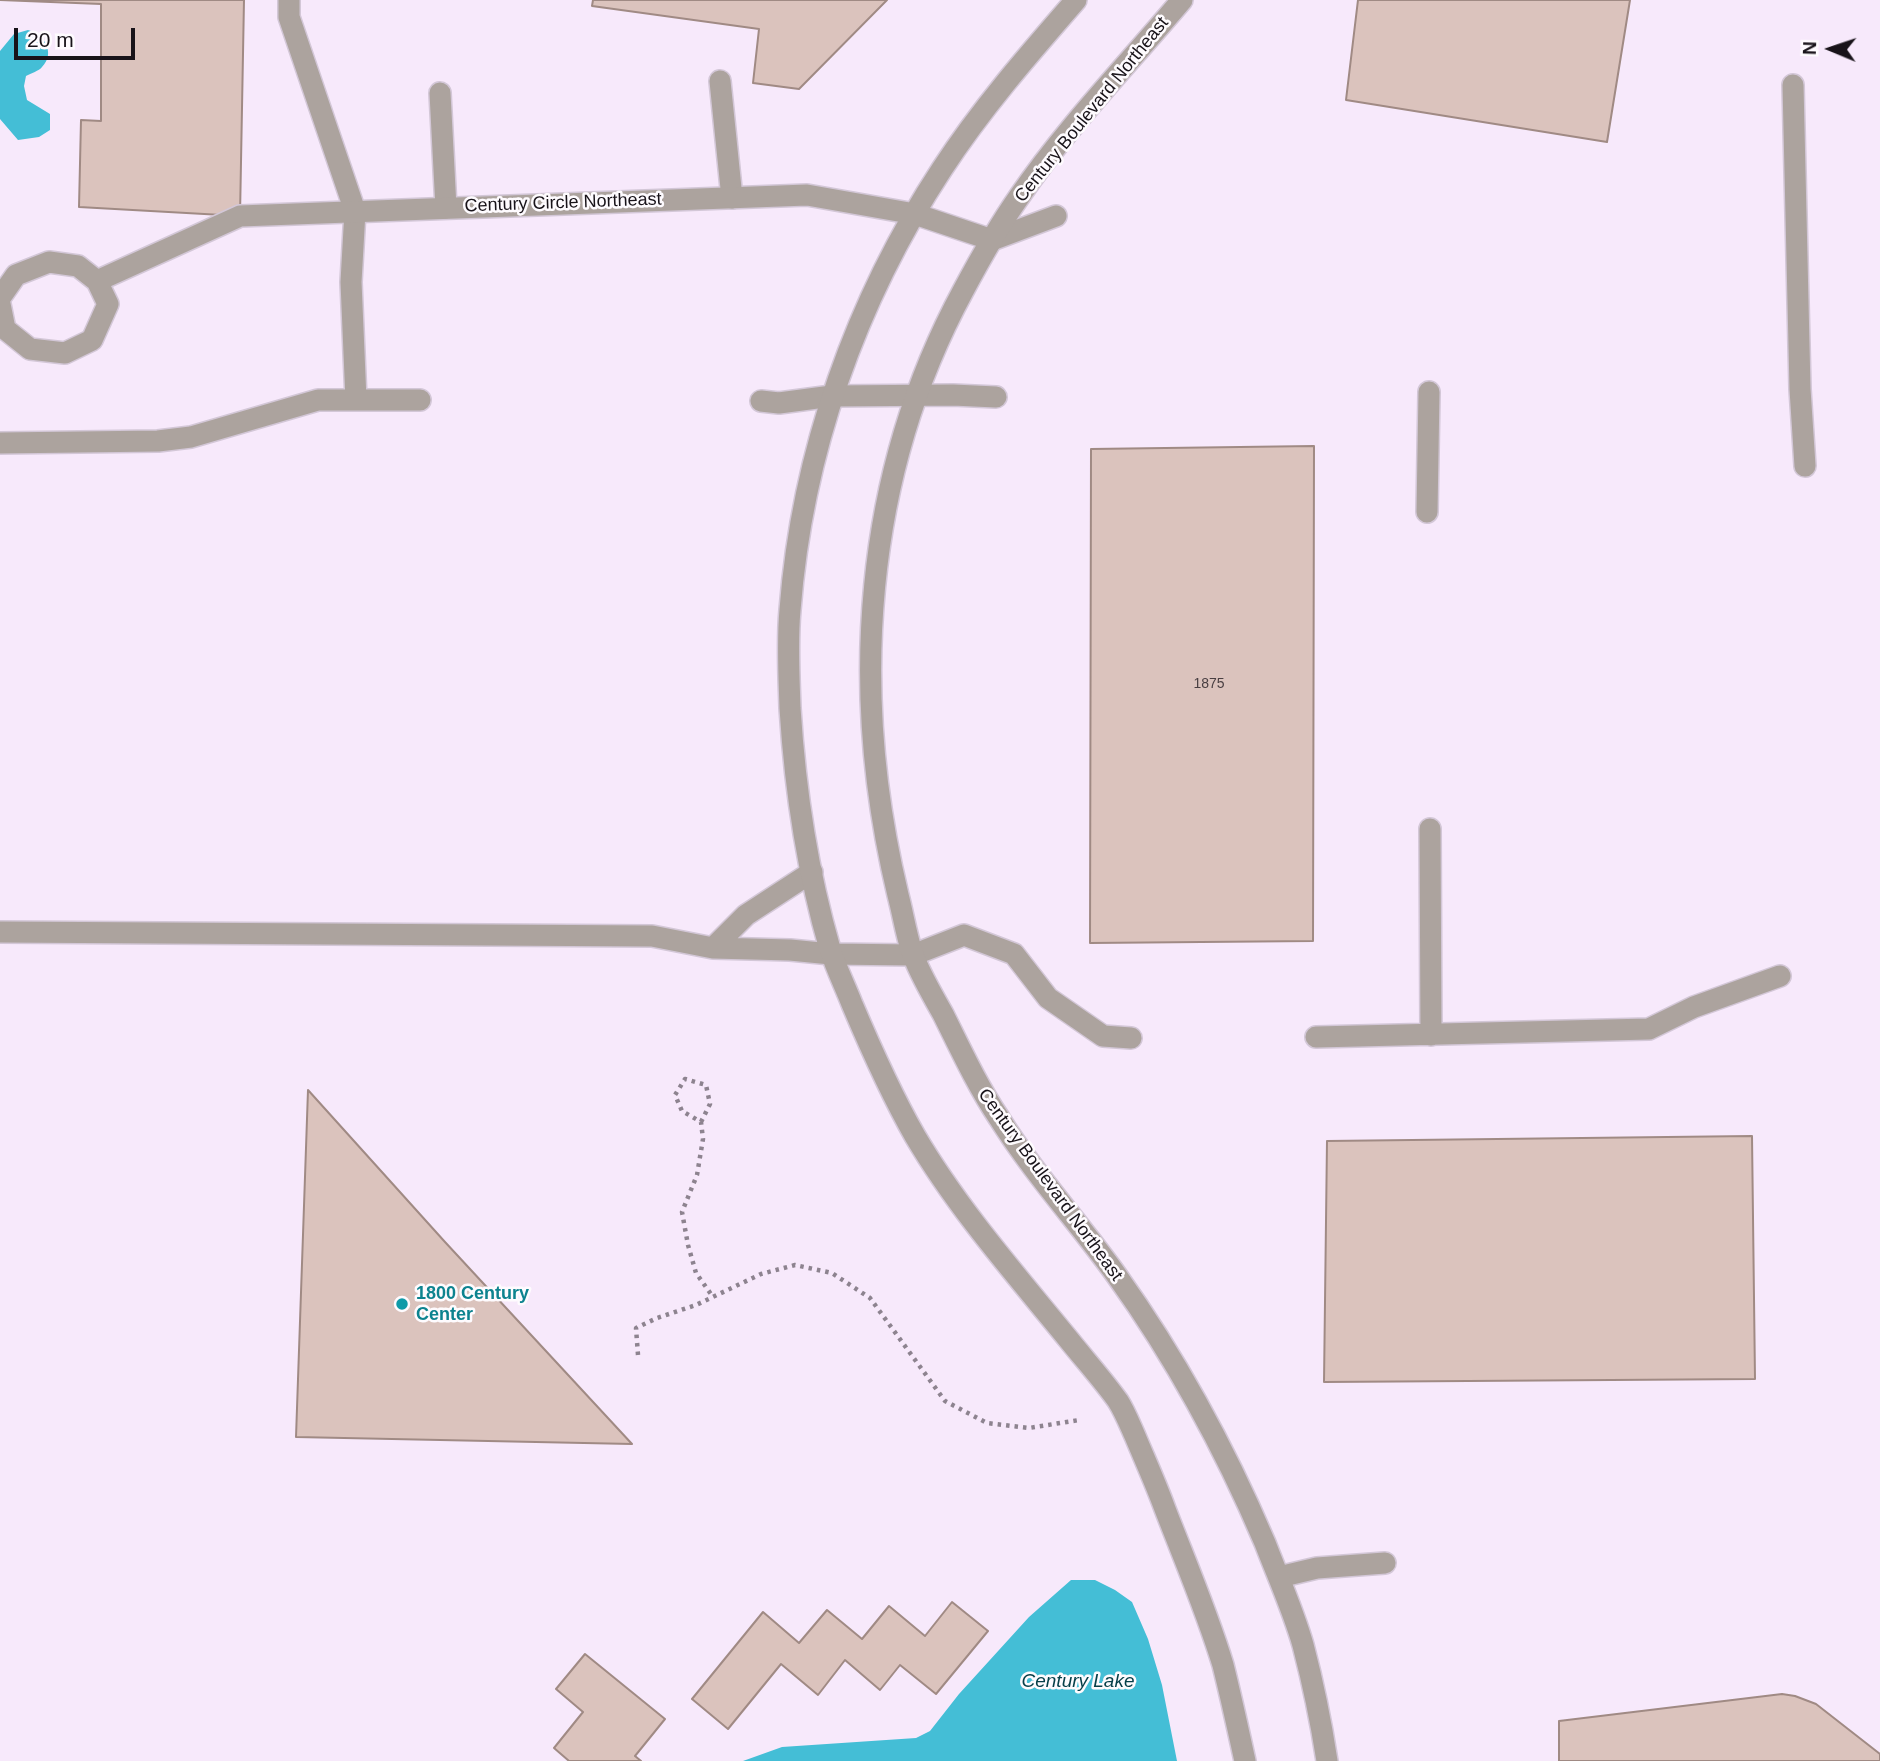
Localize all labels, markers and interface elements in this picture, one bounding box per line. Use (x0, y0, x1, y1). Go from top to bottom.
street label: Century Boulevard Northeast (1011, 13, 1173, 207)
scale bar (18, 14, 138, 58)
north arrow (1796, 14, 1866, 84)
text: 20 m (27, 28, 74, 51)
text: N (1799, 41, 1820, 55)
street label: Century Circle Northeast (464, 189, 662, 217)
house number: 1875 (1193, 676, 1225, 692)
street label: Century Boulevard Northeast (973, 1085, 1127, 1285)
place label: 1800 Century Center (416, 1283, 529, 1326)
marker: 1800 Century Center (394, 1296, 410, 1312)
water label: Century Lake (1021, 1671, 1135, 1693)

